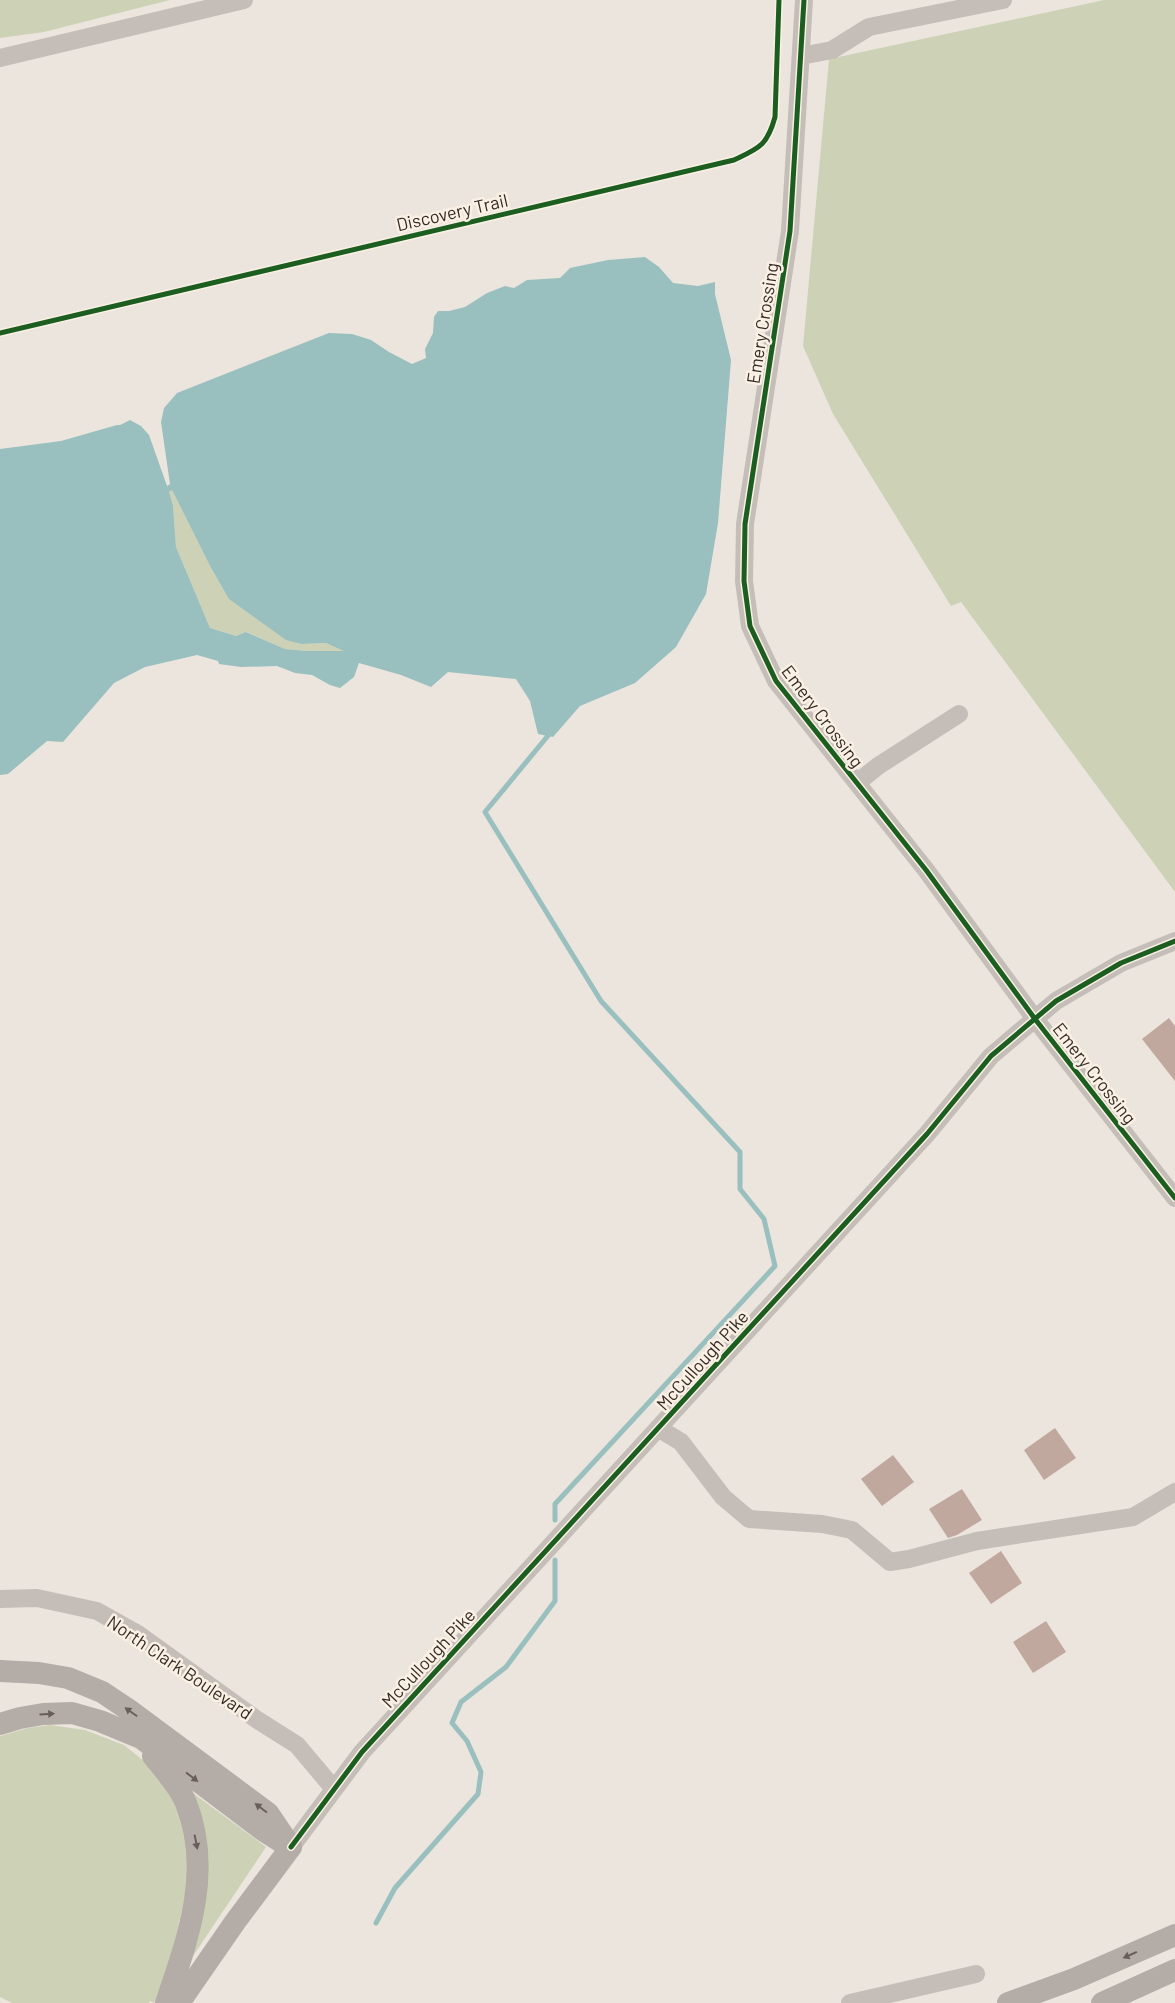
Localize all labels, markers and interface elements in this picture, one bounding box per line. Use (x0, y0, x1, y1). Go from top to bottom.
street label: Discovery Trail (394, 188, 510, 236)
street label: Emery Crossing (742, 261, 782, 385)
street label: Emery Crossing (777, 661, 869, 771)
street label: Emery Crossing (1049, 1018, 1141, 1128)
street label: McCullough Pike (651, 1305, 753, 1415)
street label: McCullough Pike (377, 1604, 479, 1712)
street label: North Clark Boulevard (103, 1610, 257, 1724)
one-way arrow (125, 1706, 138, 1717)
one-way arrow (40, 1710, 56, 1718)
one-way arrow (185, 1772, 199, 1782)
one-way arrow (255, 1803, 268, 1814)
one-way arrow (193, 1834, 201, 1850)
one-way arrow (1123, 1951, 1137, 1959)

